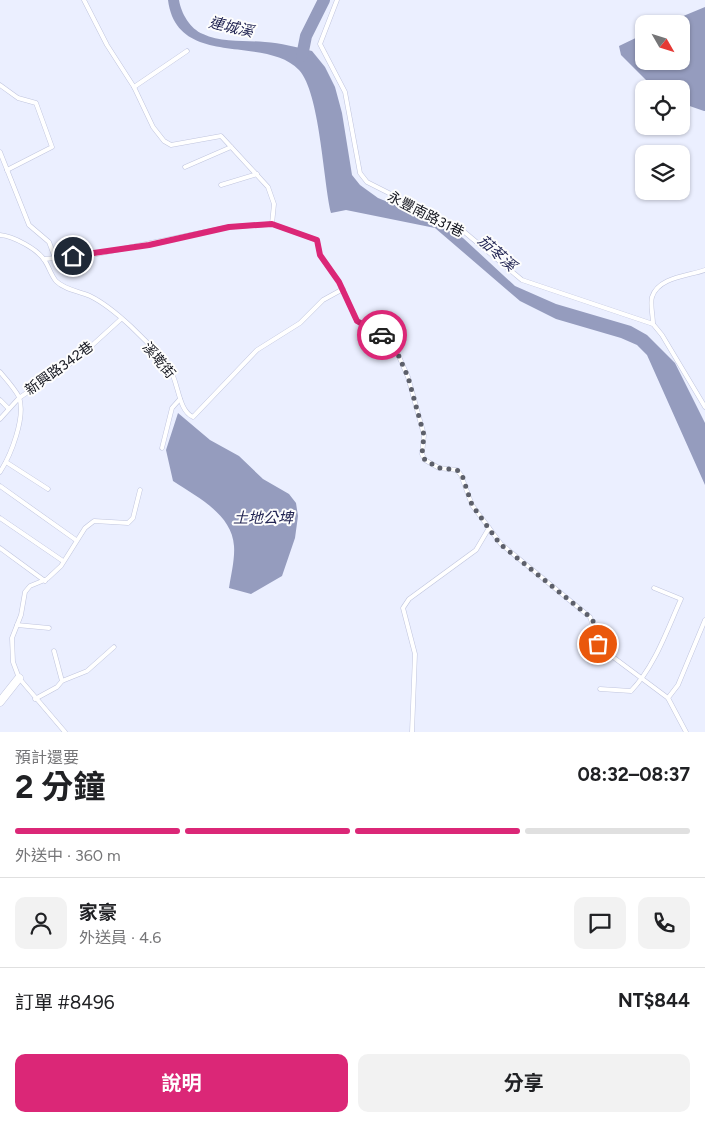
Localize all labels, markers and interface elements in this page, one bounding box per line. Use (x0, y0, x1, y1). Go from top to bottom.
water label: 連城溪 (207, 13, 257, 41)
north arrow (635, 15, 690, 70)
map controls (635, 15, 690, 200)
button: locate (635, 80, 690, 135)
button: layers (635, 145, 690, 200)
street label: 永豐南路31巷 (385, 188, 467, 241)
water label: 茄苳溪 (474, 231, 521, 276)
pin (52, 235, 94, 277)
icon: home (59, 242, 87, 270)
courier (357, 310, 407, 360)
icon: car (368, 321, 396, 349)
street label: 新興路342巷 (22, 338, 97, 399)
street label: 溪墘街 (139, 339, 179, 382)
water label: 土地公埤 (233, 509, 295, 527)
pin (577, 623, 619, 665)
icon: bag (584, 630, 612, 658)
text: 預計還要 (15, 748, 79, 767)
text: 08:32–08:37 (578, 763, 690, 786)
text: 2 分鐘 (15, 768, 105, 806)
text: 外送中 · 360 m (15, 846, 121, 865)
button: person (15, 897, 67, 949)
button: chat (574, 897, 626, 949)
button: phone (638, 897, 690, 949)
text: 家豪 (79, 901, 117, 924)
text: 外送員 · 4.6 (79, 928, 161, 947)
text: NT$844 (618, 989, 690, 1012)
text: 訂單 #8496 (15, 991, 115, 1014)
button: 說明 (15, 1054, 348, 1112)
button: 分享 (358, 1054, 690, 1112)

